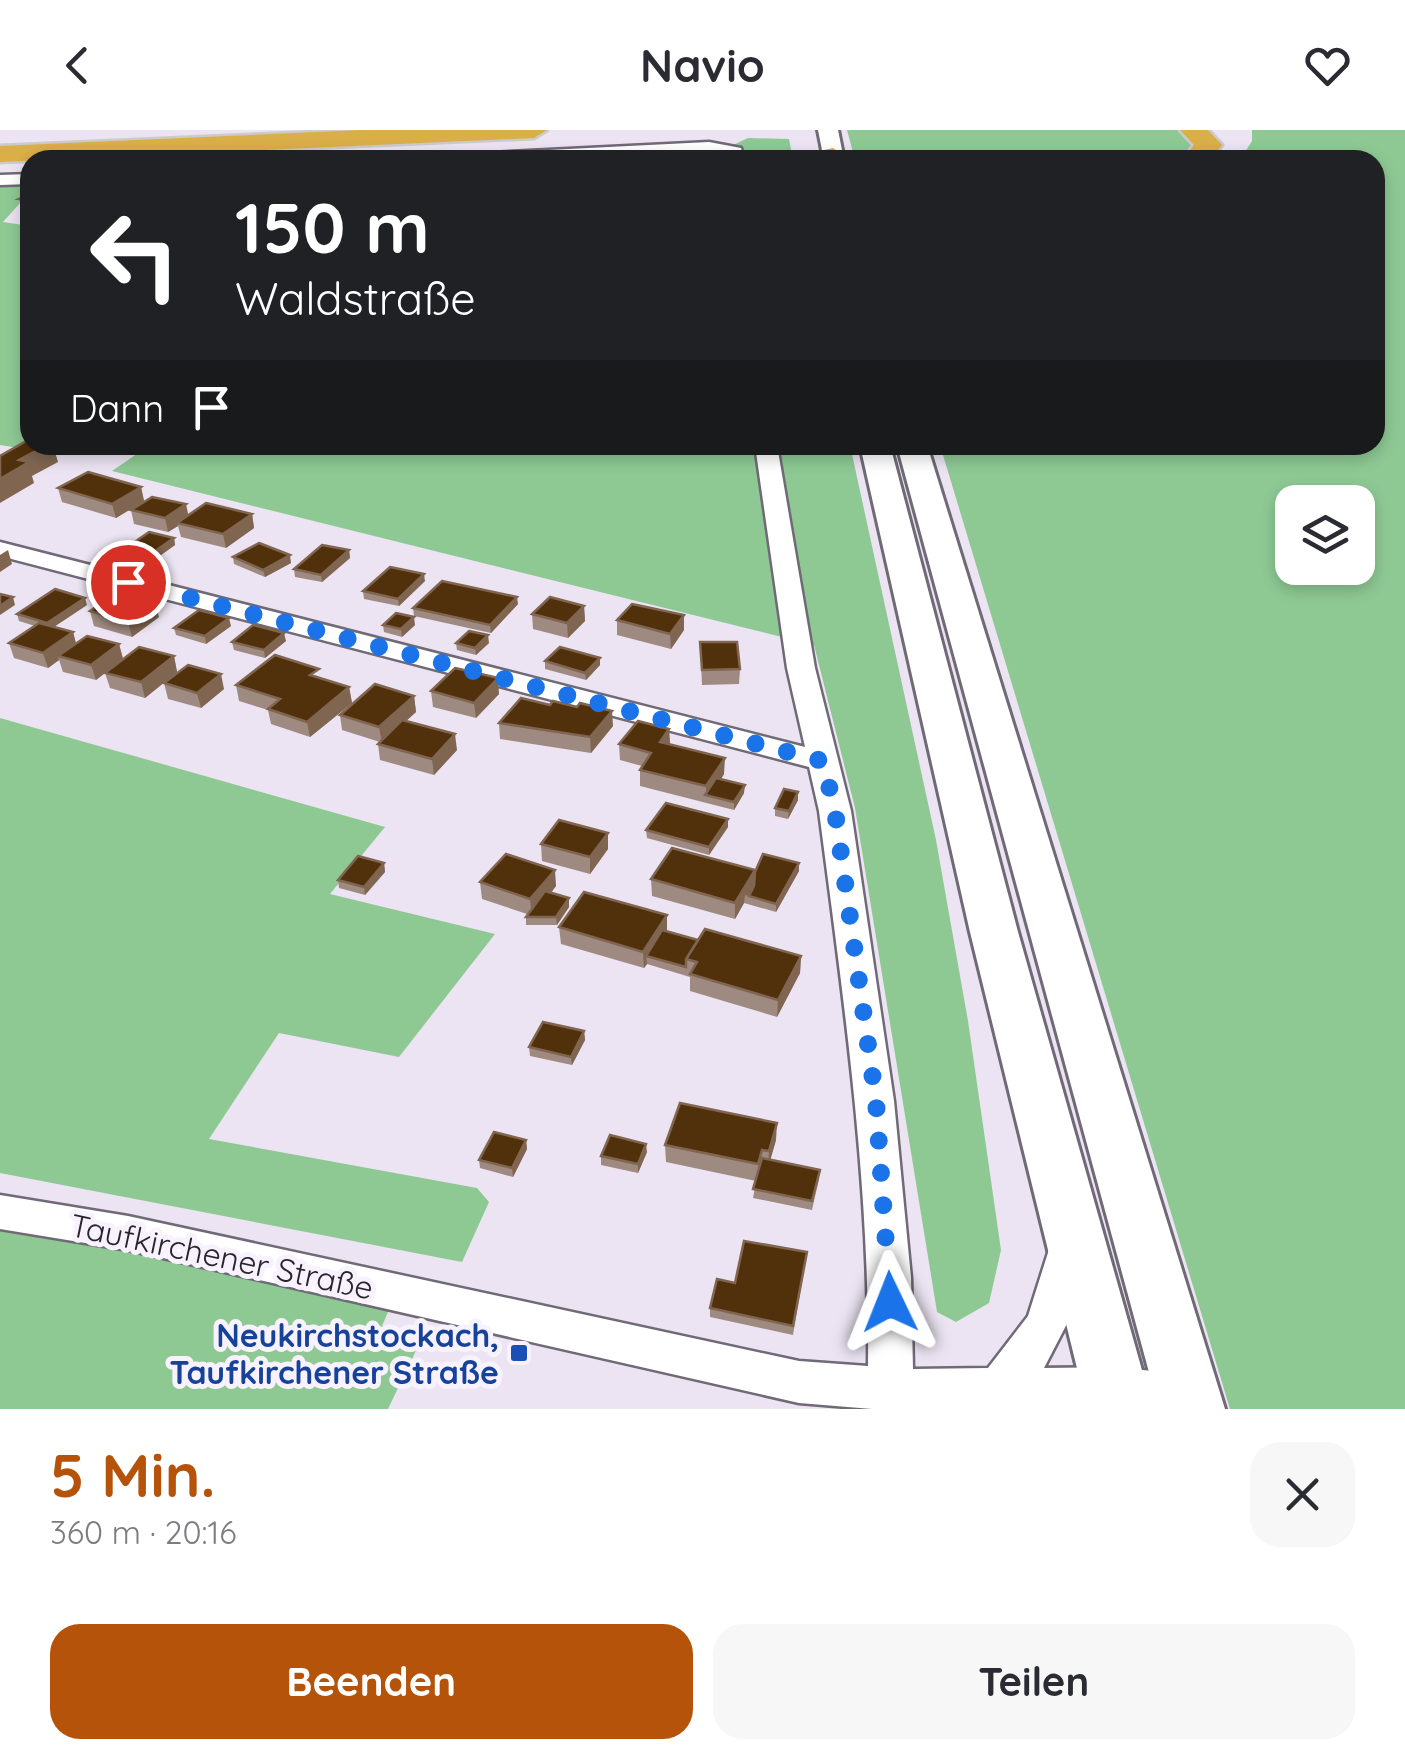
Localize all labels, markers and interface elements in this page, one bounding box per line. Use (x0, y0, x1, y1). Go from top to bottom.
text: Navio (640, 37, 765, 93)
icon: back (50, 38, 105, 93)
icon: heart (1300, 38, 1355, 93)
text: 150 m (235, 183, 430, 271)
icon: left (70, 190, 200, 320)
text: Waldstraße (235, 270, 476, 326)
icon: arrive (184, 380, 239, 435)
text: Dann (70, 384, 164, 432)
map controls (1275, 485, 1375, 585)
button: layers (1275, 485, 1375, 585)
pin (86, 540, 171, 625)
icon: arrive (101, 555, 156, 610)
street label: Taufkirchener Straße (67, 1204, 377, 1308)
position arrow (838, 1250, 942, 1354)
place label: Neukirchstockach, Taufkirchener Straße (170, 1315, 499, 1392)
marker: Neukirchstockach, Taufkirchener Straße (508, 1342, 530, 1364)
text: 5 Min. (50, 1437, 215, 1512)
button: close (1250, 1442, 1355, 1547)
text: 360 m · 20:16 (50, 1512, 236, 1552)
button: Beenden (50, 1624, 693, 1739)
button: Teilen (713, 1624, 1355, 1739)

